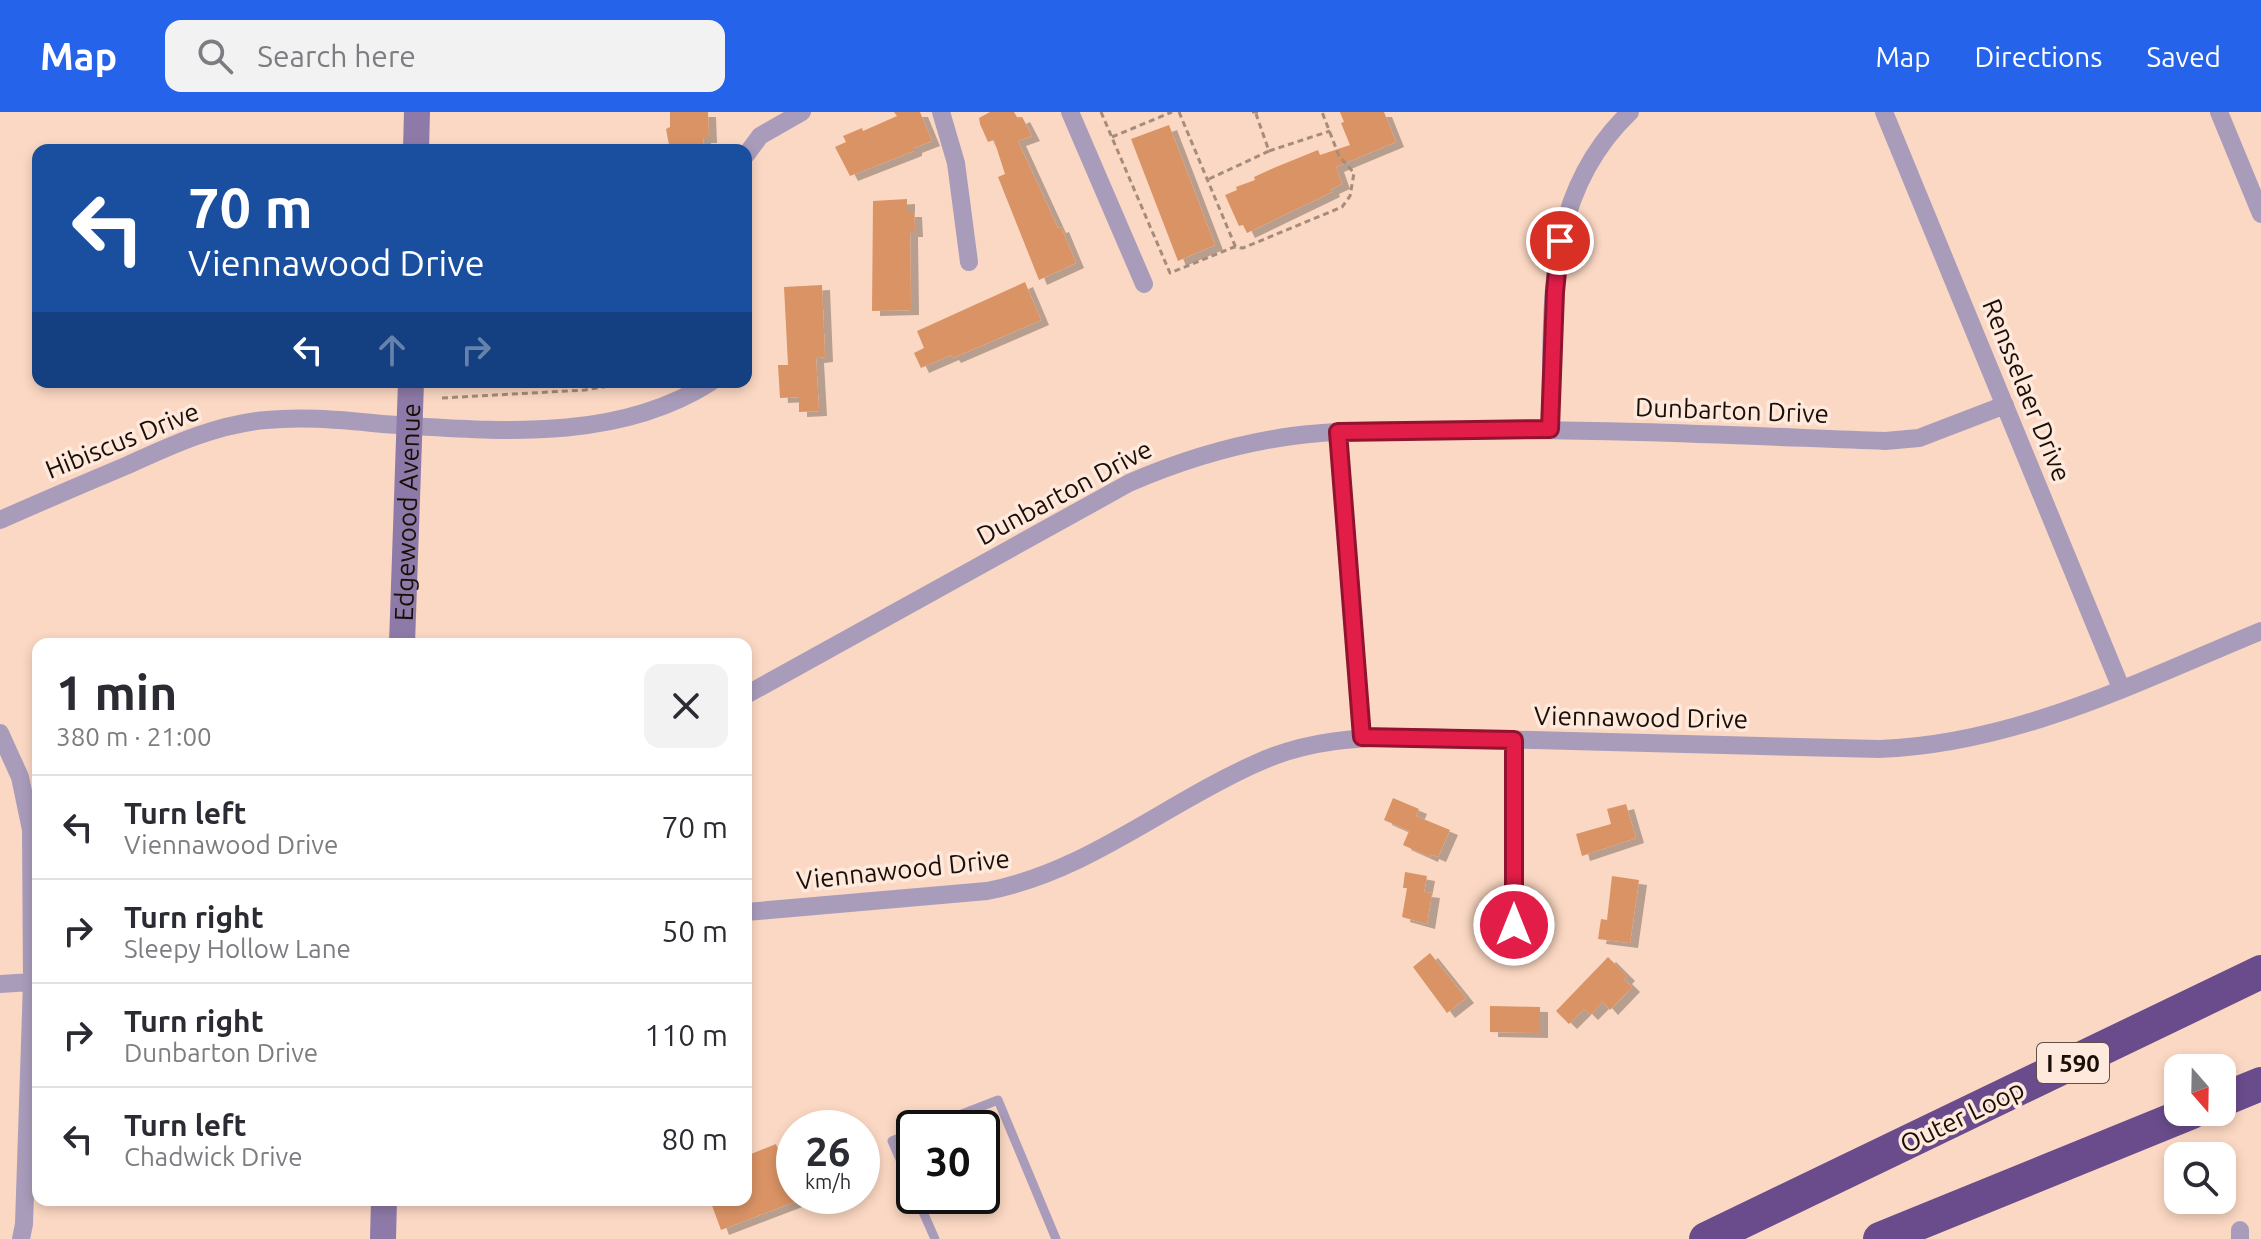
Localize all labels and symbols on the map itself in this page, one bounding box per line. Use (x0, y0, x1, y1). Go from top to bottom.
pin (1526, 207, 1594, 275)
street label: Rensselaer Drive (1977, 295, 2077, 485)
street label: Dunbarton Drive (1634, 392, 1830, 428)
street label: Hibiscus Drive (41, 396, 203, 484)
street label: Edgewood Avenue (388, 402, 425, 622)
street label: Dunbarton Drive (971, 434, 1157, 550)
street label: Viennawood Drive (1534, 701, 1748, 733)
street label: Viennawood Drive (795, 843, 1011, 895)
position arrow (1472, 883, 1556, 967)
road number: I 590 (2037, 1043, 2109, 1083)
north arrow (2164, 1054, 2236, 1126)
street label: Outer Loop (1895, 1074, 2029, 1158)
speed limit sign: 30 (896, 1110, 1000, 1214)

